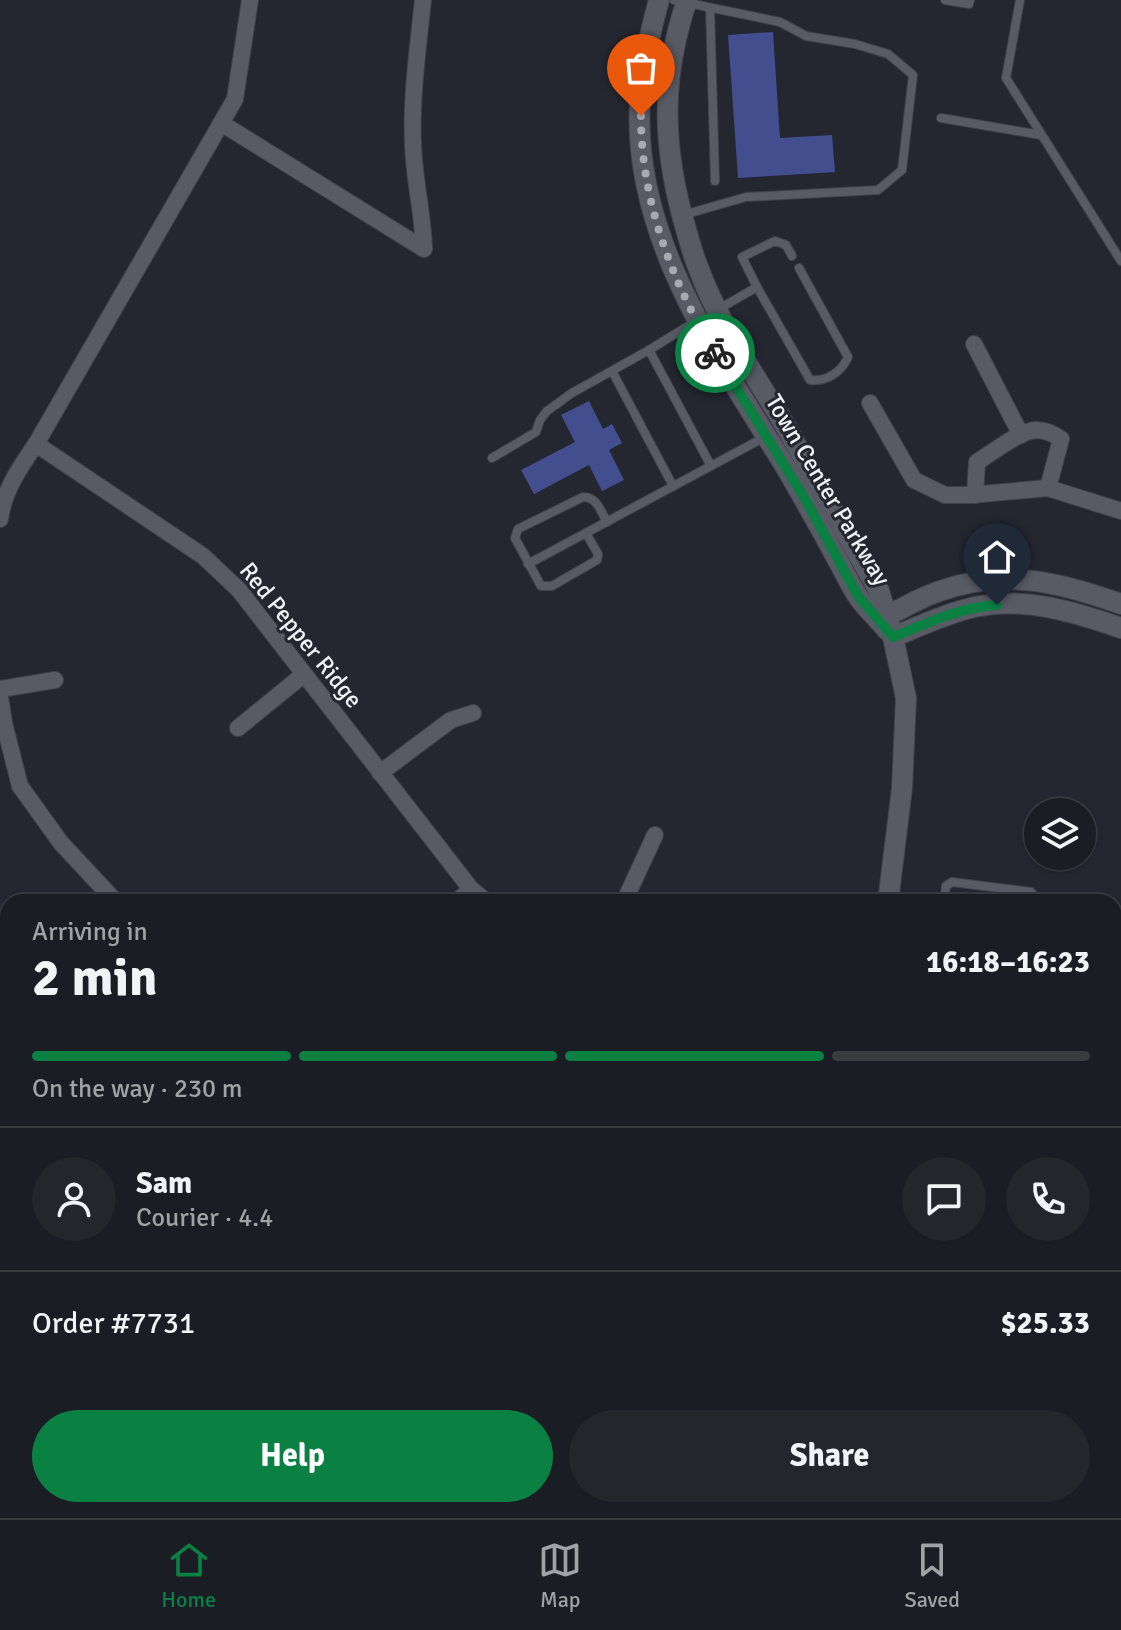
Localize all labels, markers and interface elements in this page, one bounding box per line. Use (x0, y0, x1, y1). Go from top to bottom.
pin (607, 34, 675, 116)
icon: bag (619, 46, 663, 90)
courier (675, 313, 755, 393)
icon: bike (693, 331, 737, 375)
street label: Town Center Parkway (759, 389, 897, 591)
pin (963, 523, 1031, 605)
icon: home (975, 535, 1019, 579)
street label: Red Pepper Ridge (233, 556, 369, 714)
map controls (1024, 798, 1096, 870)
button: layers (1024, 798, 1096, 870)
text: Arriving in (32, 916, 148, 948)
text: 16:18–16:23 (926, 944, 1090, 981)
text: 2 min (32, 946, 158, 1010)
text: On the way · 230 m (32, 1073, 242, 1105)
button: person (32, 1157, 116, 1241)
button: chat (902, 1157, 986, 1241)
button: phone (1006, 1157, 1090, 1241)
text: Sam (136, 1165, 192, 1202)
text: Courier · 4.4 (136, 1202, 273, 1234)
text: Order #7731 (32, 1305, 195, 1342)
text: $25.33 (1000, 1305, 1090, 1342)
button: Help (32, 1410, 553, 1502)
button: Share (569, 1410, 1090, 1502)
tab: Home (161, 1538, 216, 1613)
tab: Map (538, 1538, 582, 1613)
tab: Saved (904, 1538, 960, 1613)

